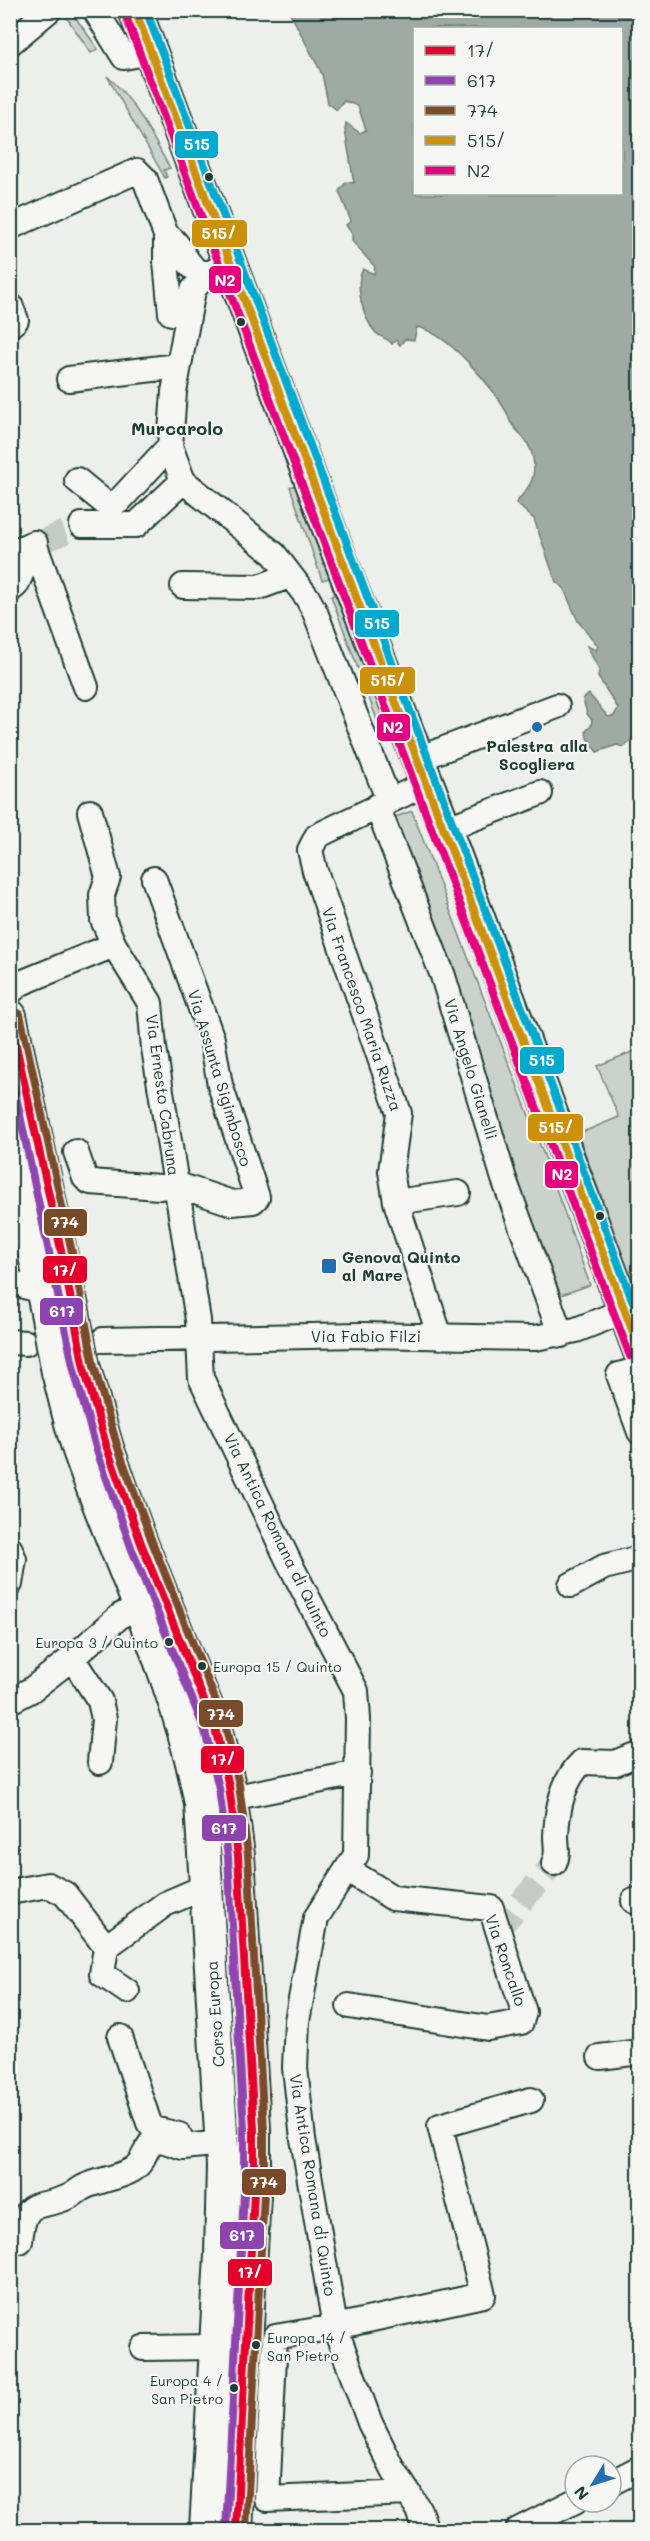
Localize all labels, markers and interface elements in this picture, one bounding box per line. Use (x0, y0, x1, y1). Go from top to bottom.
legend (413, 27, 623, 195)
text: 17/ (467, 38, 495, 62)
text: 617 (467, 68, 496, 92)
text: 774 (467, 98, 498, 122)
text: 515/ (467, 128, 505, 152)
line badge: 515 (174, 130, 219, 159)
text: 515 (184, 133, 210, 154)
text: N2 (467, 158, 490, 182)
unlabelled marker (203, 171, 215, 183)
line badge: 515/ (191, 219, 248, 248)
text: 515/ (201, 222, 237, 243)
line badge: N2 (208, 265, 242, 294)
text: N2 (214, 269, 236, 290)
unlabelled marker (235, 316, 247, 328)
district label: Murcarolo (131, 416, 223, 440)
line badge: 515 (354, 609, 400, 638)
text: 515 (364, 612, 390, 633)
line badge: 515/ (359, 666, 416, 695)
text: 515/ (370, 669, 406, 690)
line badge: N2 (376, 713, 411, 742)
text: N2 (382, 716, 404, 737)
marker: Palestra alla Scogliera (530, 720, 544, 734)
place label: Palestra alla Scogliera (486, 735, 588, 774)
street label: Via Francesco Maria Ruzza (318, 904, 407, 1114)
street label: Via Assunta Sigimbosco (184, 987, 257, 1169)
street label: Via Angelo Gianelli (440, 996, 503, 1142)
street label: Via Ernesto Cabruna (142, 1013, 185, 1177)
line badge: 515 (519, 1046, 565, 1075)
text: 515 (529, 1049, 555, 1070)
line badge: 515/ (527, 1113, 584, 1142)
text: 515/ (538, 1116, 574, 1137)
line badge: N2 (544, 1160, 579, 1189)
text: N2 (551, 1163, 573, 1184)
line badge: 774 (43, 1208, 88, 1237)
unlabelled marker (594, 1210, 606, 1222)
text: 774 (51, 1211, 79, 1232)
place label: Genova Quinto al Mare (342, 1246, 461, 1285)
line badge: 17/ (42, 1255, 88, 1284)
marker: Genova Quinto al Mare (320, 1257, 338, 1275)
text: 17/ (52, 1259, 78, 1280)
line badge: 617 (39, 1297, 84, 1326)
text: 617 (49, 1300, 75, 1321)
street label: Via Fabio Filzi (311, 1325, 421, 1346)
street label: Via Antica Romana di Quinto (220, 1429, 337, 1640)
place label: Europa 3 / Quinto (36, 1633, 158, 1652)
marker: Europa 3 / Quinto (163, 1636, 175, 1648)
place label: Europa 15 / Quinto (213, 1657, 342, 1676)
marker: Europa 15 / Quinto (196, 1660, 208, 1672)
line badge: 774 (198, 1699, 244, 1728)
text: 774 (207, 1703, 235, 1724)
line badge: 17/ (200, 1745, 245, 1774)
text: 17/ (210, 1748, 236, 1769)
line badge: 617 (201, 1814, 247, 1842)
text: 617 (211, 1817, 237, 1838)
street label: Via Roncallo (481, 1911, 532, 2009)
street label: Corso Europa (200, 1960, 229, 2068)
street label: Via Antica Romana di Quinto (286, 2072, 341, 2298)
line badge: 774 (241, 2168, 287, 2196)
text: 774 (250, 2171, 278, 2192)
line badge: 617 (219, 2221, 265, 2250)
text: 617 (229, 2224, 255, 2245)
line badge: 17/ (227, 2258, 273, 2287)
text: 17/ (237, 2261, 263, 2282)
place label: Europa 14 / San Pietro (267, 2328, 346, 2365)
marker: Europa 14 / San Pietro (250, 2339, 262, 2351)
place label: Europa 4 / San Pietro (150, 2371, 223, 2408)
marker: Europa 4 / San Pietro (228, 2382, 240, 2394)
north arrow (563, 2454, 623, 2514)
text: N (569, 2482, 593, 2505)

